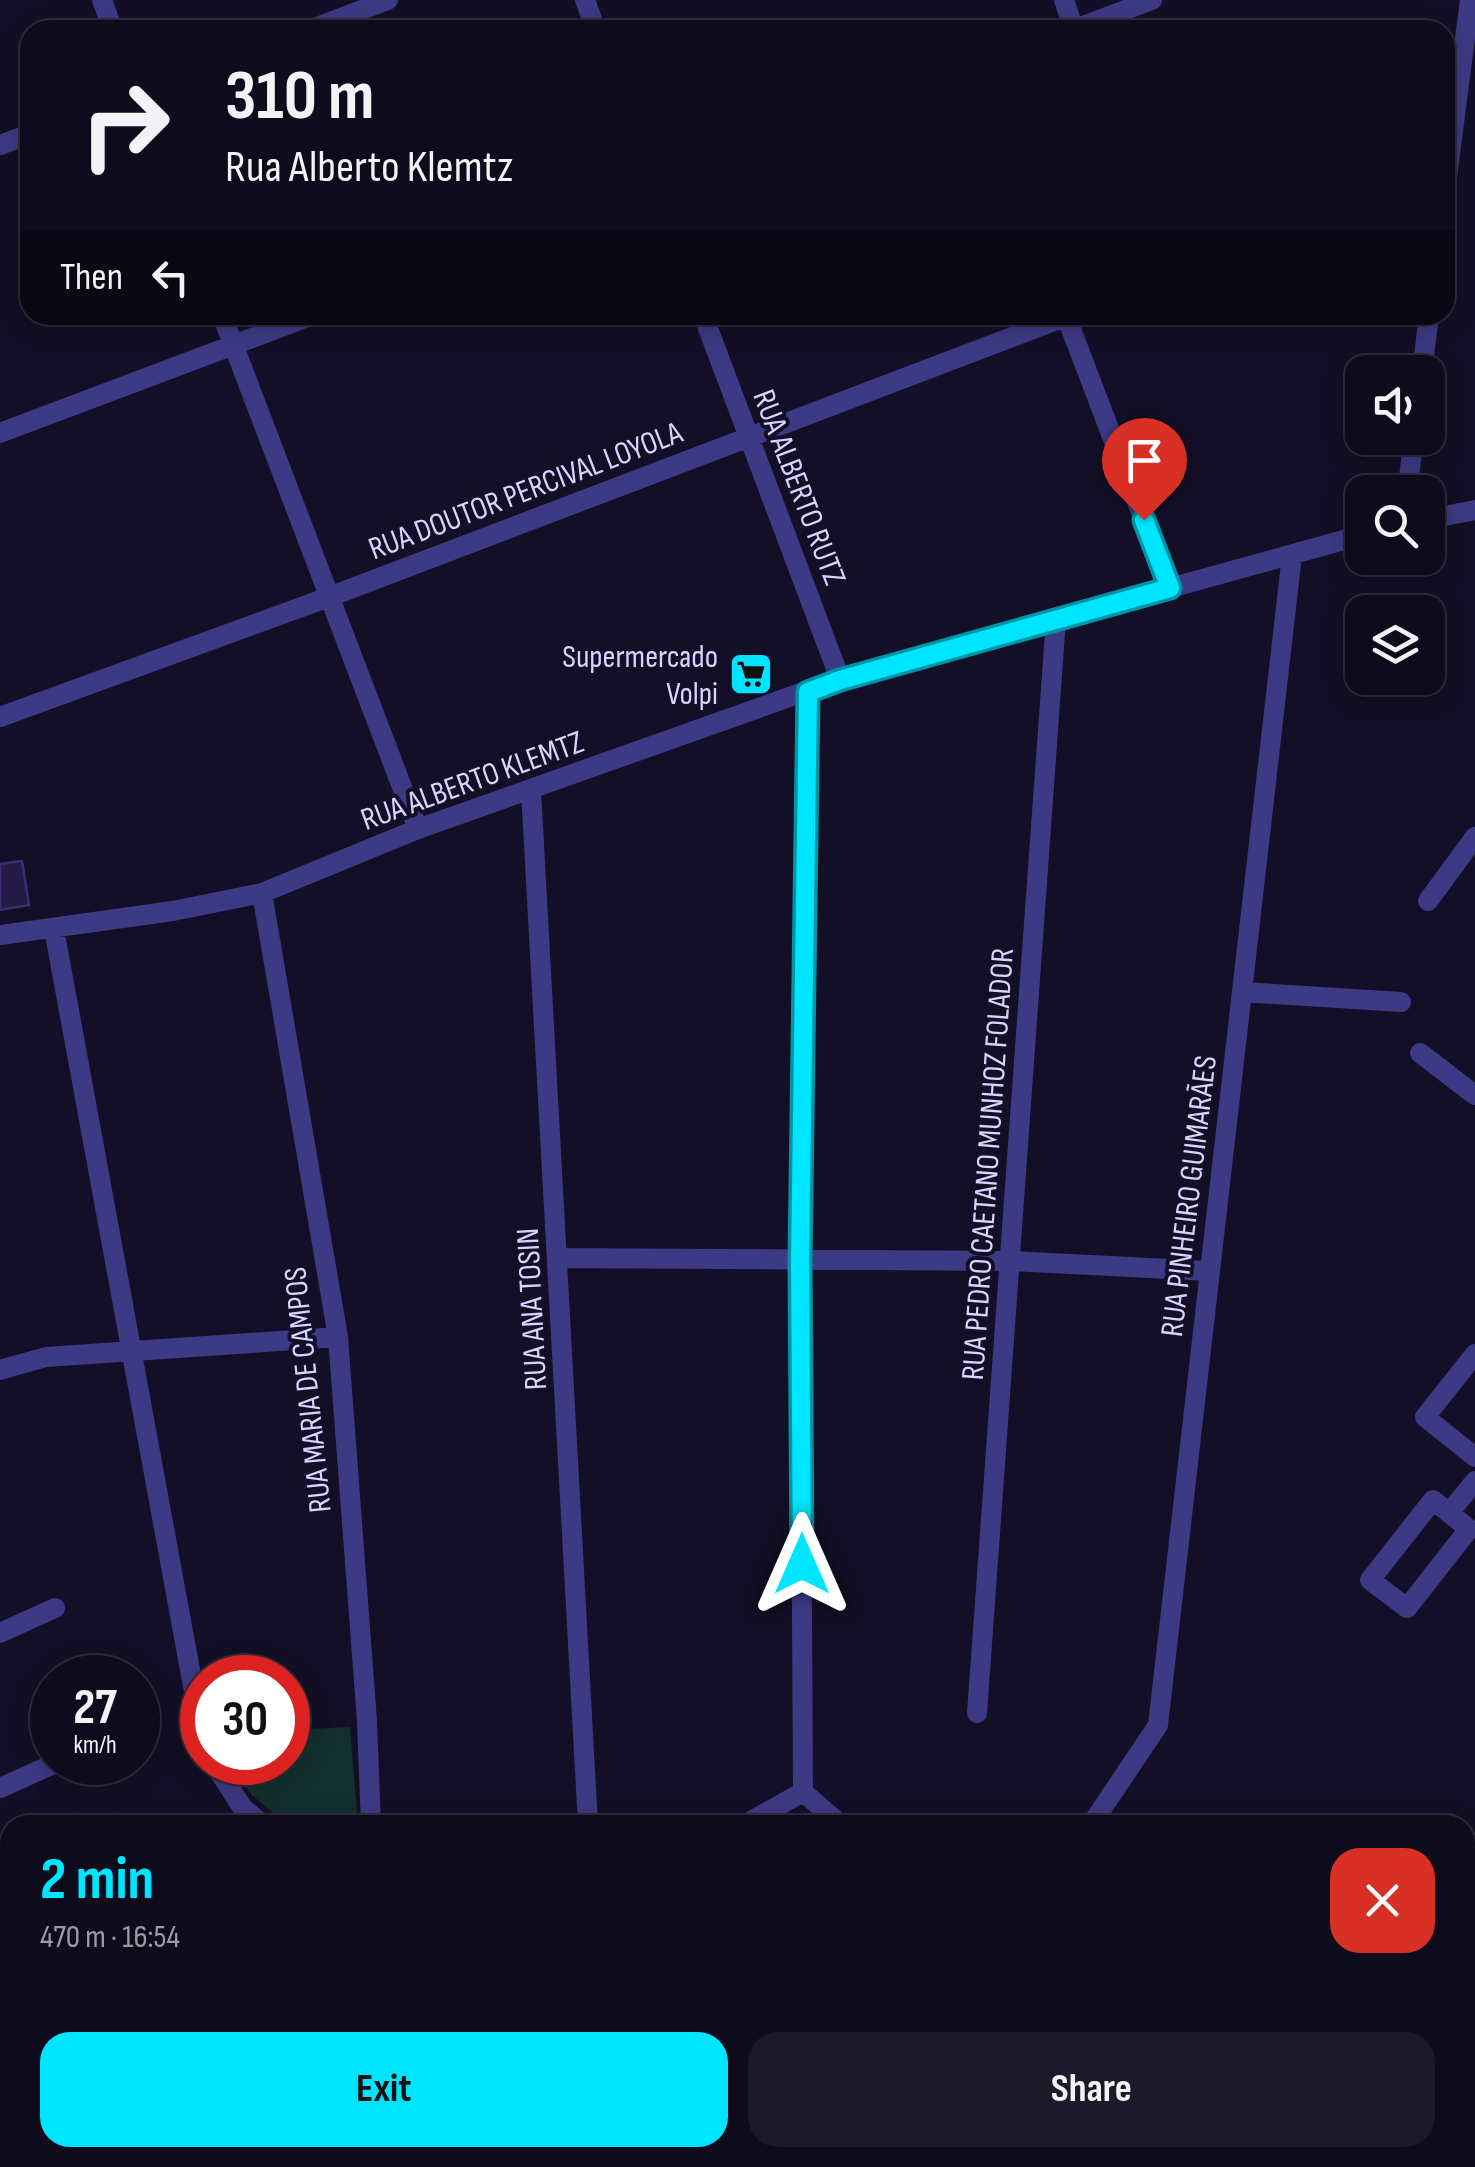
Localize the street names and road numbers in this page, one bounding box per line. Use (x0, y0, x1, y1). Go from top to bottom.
street label: RUA ALBERTO RUTZ (743, 384, 854, 591)
street label: RUA DOUTOR PERCIVAL LOYOLA (363, 413, 688, 569)
street label: RUA ALBERTO KLEMTZ (356, 723, 589, 840)
street label: RUA PEDRO CAETANO MUNHOZ FOLADOR (954, 947, 1023, 1382)
street label: RUA PINHEIRO GUIMARÃES (1153, 1053, 1226, 1339)
street label: RUA ANA TOSIN (509, 1227, 556, 1391)
street label: RUA MARIA DE CAMPOS (276, 1265, 341, 1515)

